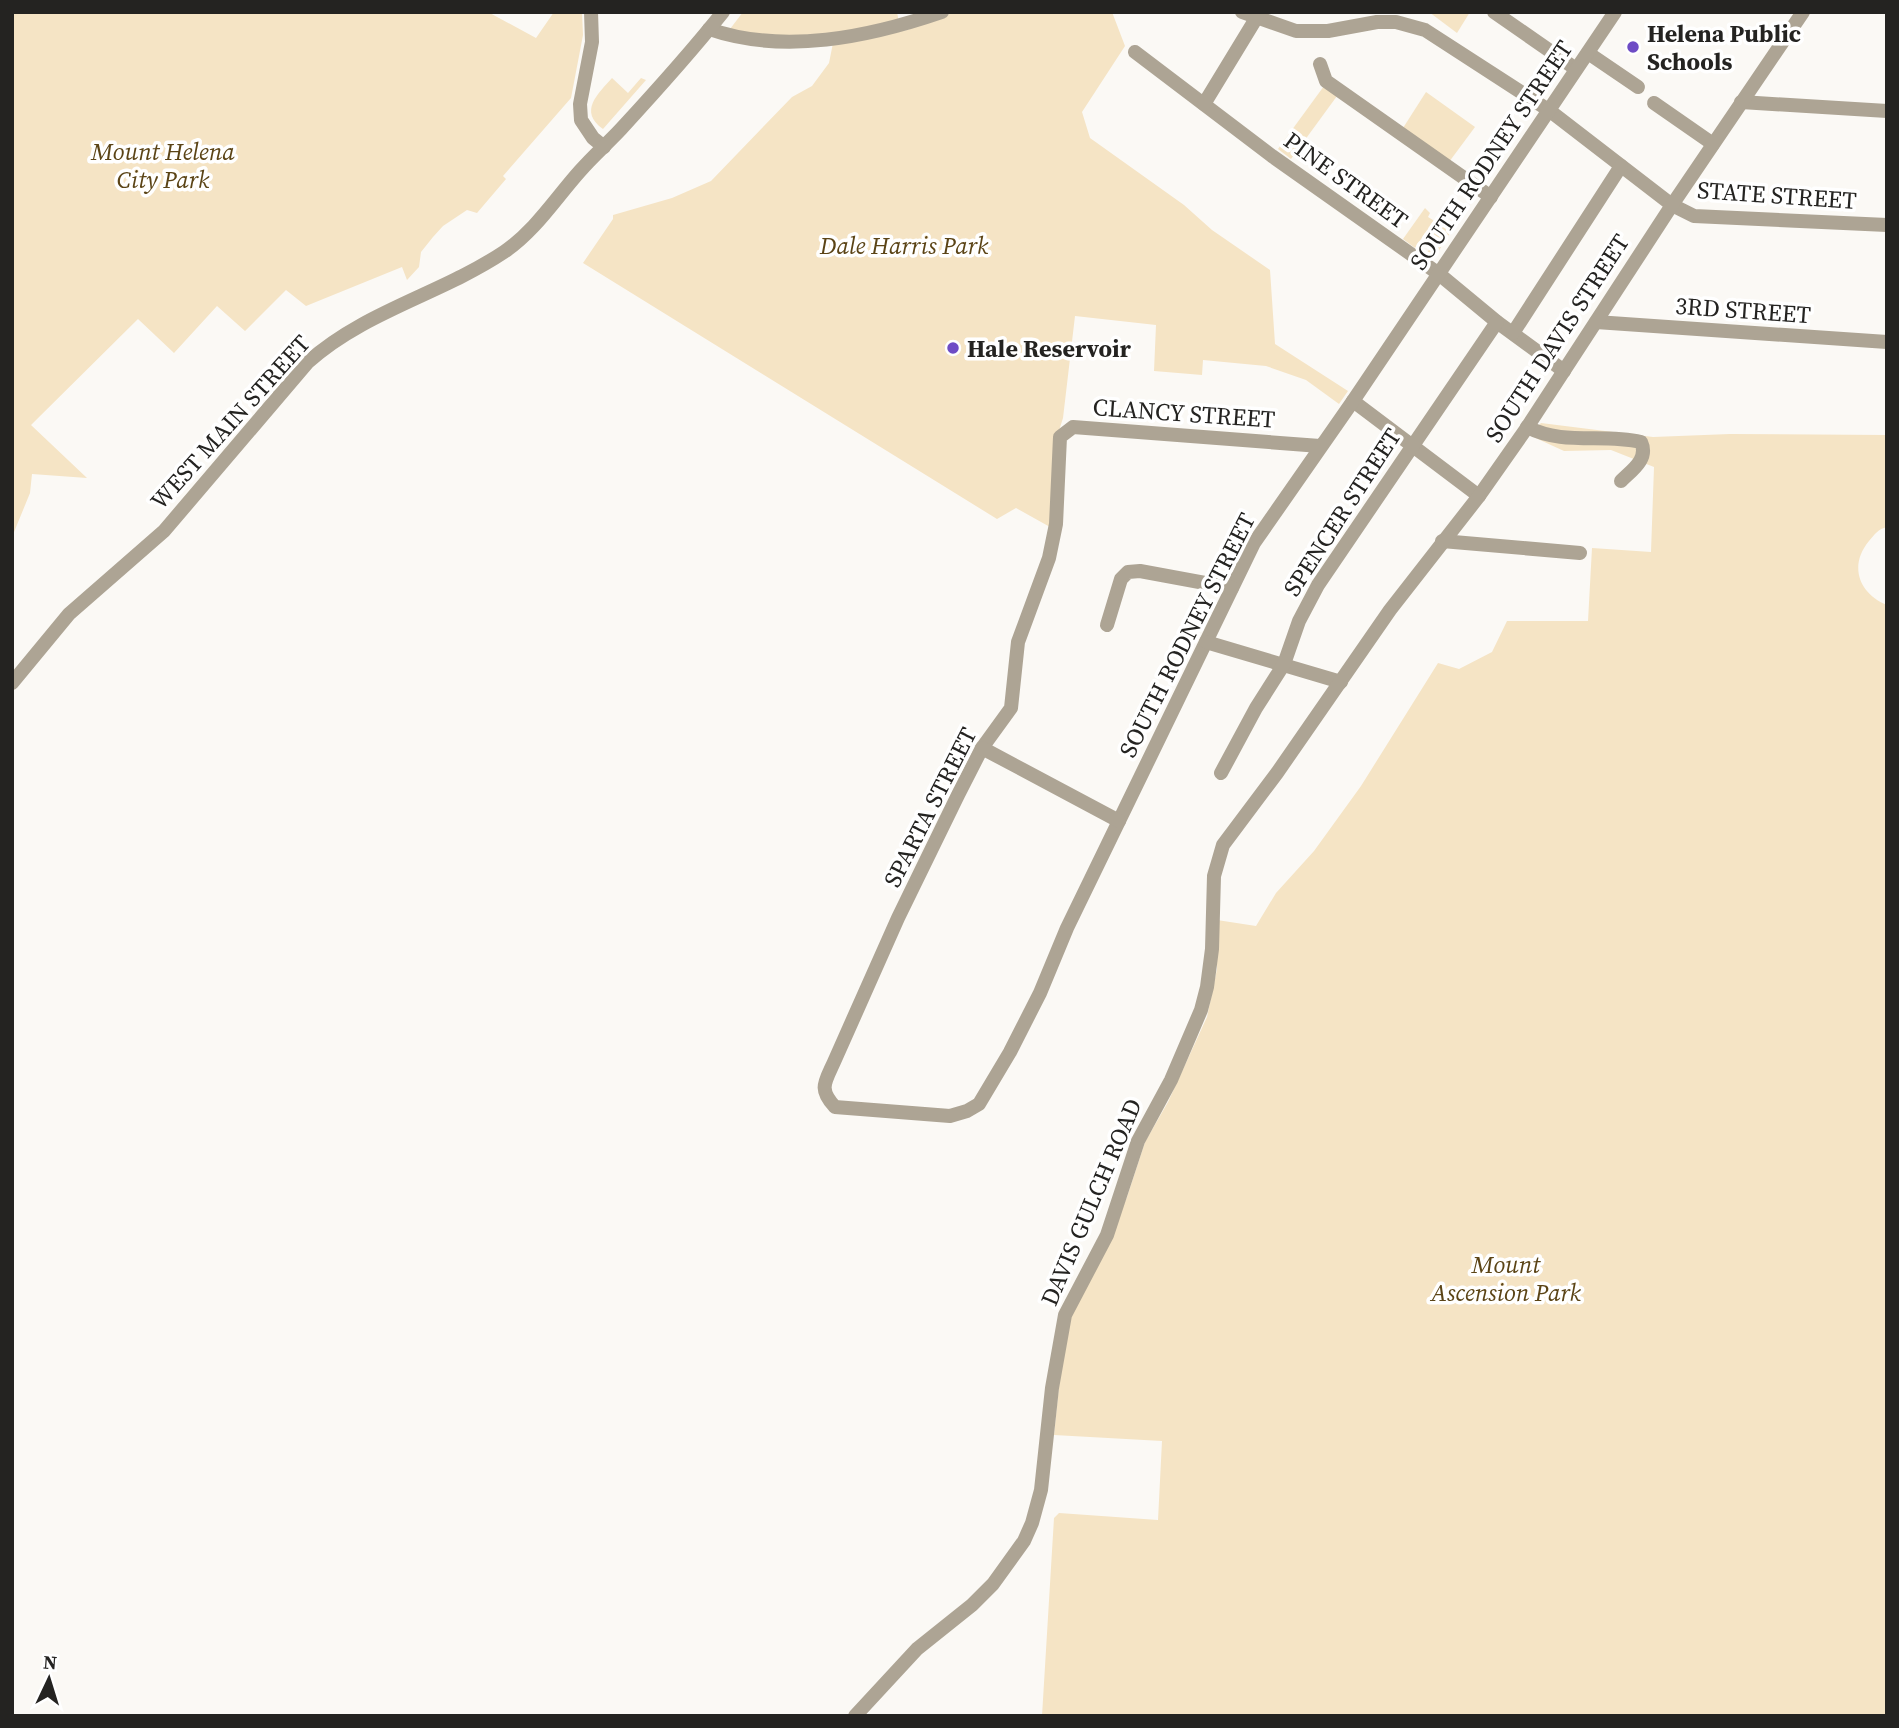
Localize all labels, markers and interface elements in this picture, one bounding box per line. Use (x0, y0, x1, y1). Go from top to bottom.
place label: Helena Public Schools (1647, 17, 1801, 78)
street label: SOUTH RODNEY STREET (1402, 33, 1581, 276)
marker: Helena Public Schools (1625, 39, 1641, 55)
street label: PINE STREET (1277, 124, 1415, 237)
park label: Mount Helena City Park (90, 135, 235, 196)
street label: STATE STREET (1696, 173, 1858, 217)
street label: SOUTH DAVIS STREET (1477, 227, 1637, 449)
park label: Dale Harris Park (819, 229, 989, 262)
street label: 3RD STREET (1674, 289, 1812, 331)
street label: WEST MAIN STREET (143, 327, 318, 516)
place label: Hale Reservoir (967, 332, 1132, 365)
marker: Hale Reservoir (945, 340, 961, 356)
street label: CLANCY STREET (1092, 390, 1277, 436)
street label: SPENCER STREET (1275, 421, 1409, 602)
street label: SOUTH RODNEY STREET (1111, 507, 1263, 763)
street label: SPARTA STREET (876, 721, 985, 893)
street label: DAVIS GULCH ROAD (1032, 1093, 1150, 1311)
park label: Mount Ascension Park (1429, 1248, 1582, 1309)
north arrow (14, 1644, 84, 1714)
text: N (42, 1649, 58, 1676)

